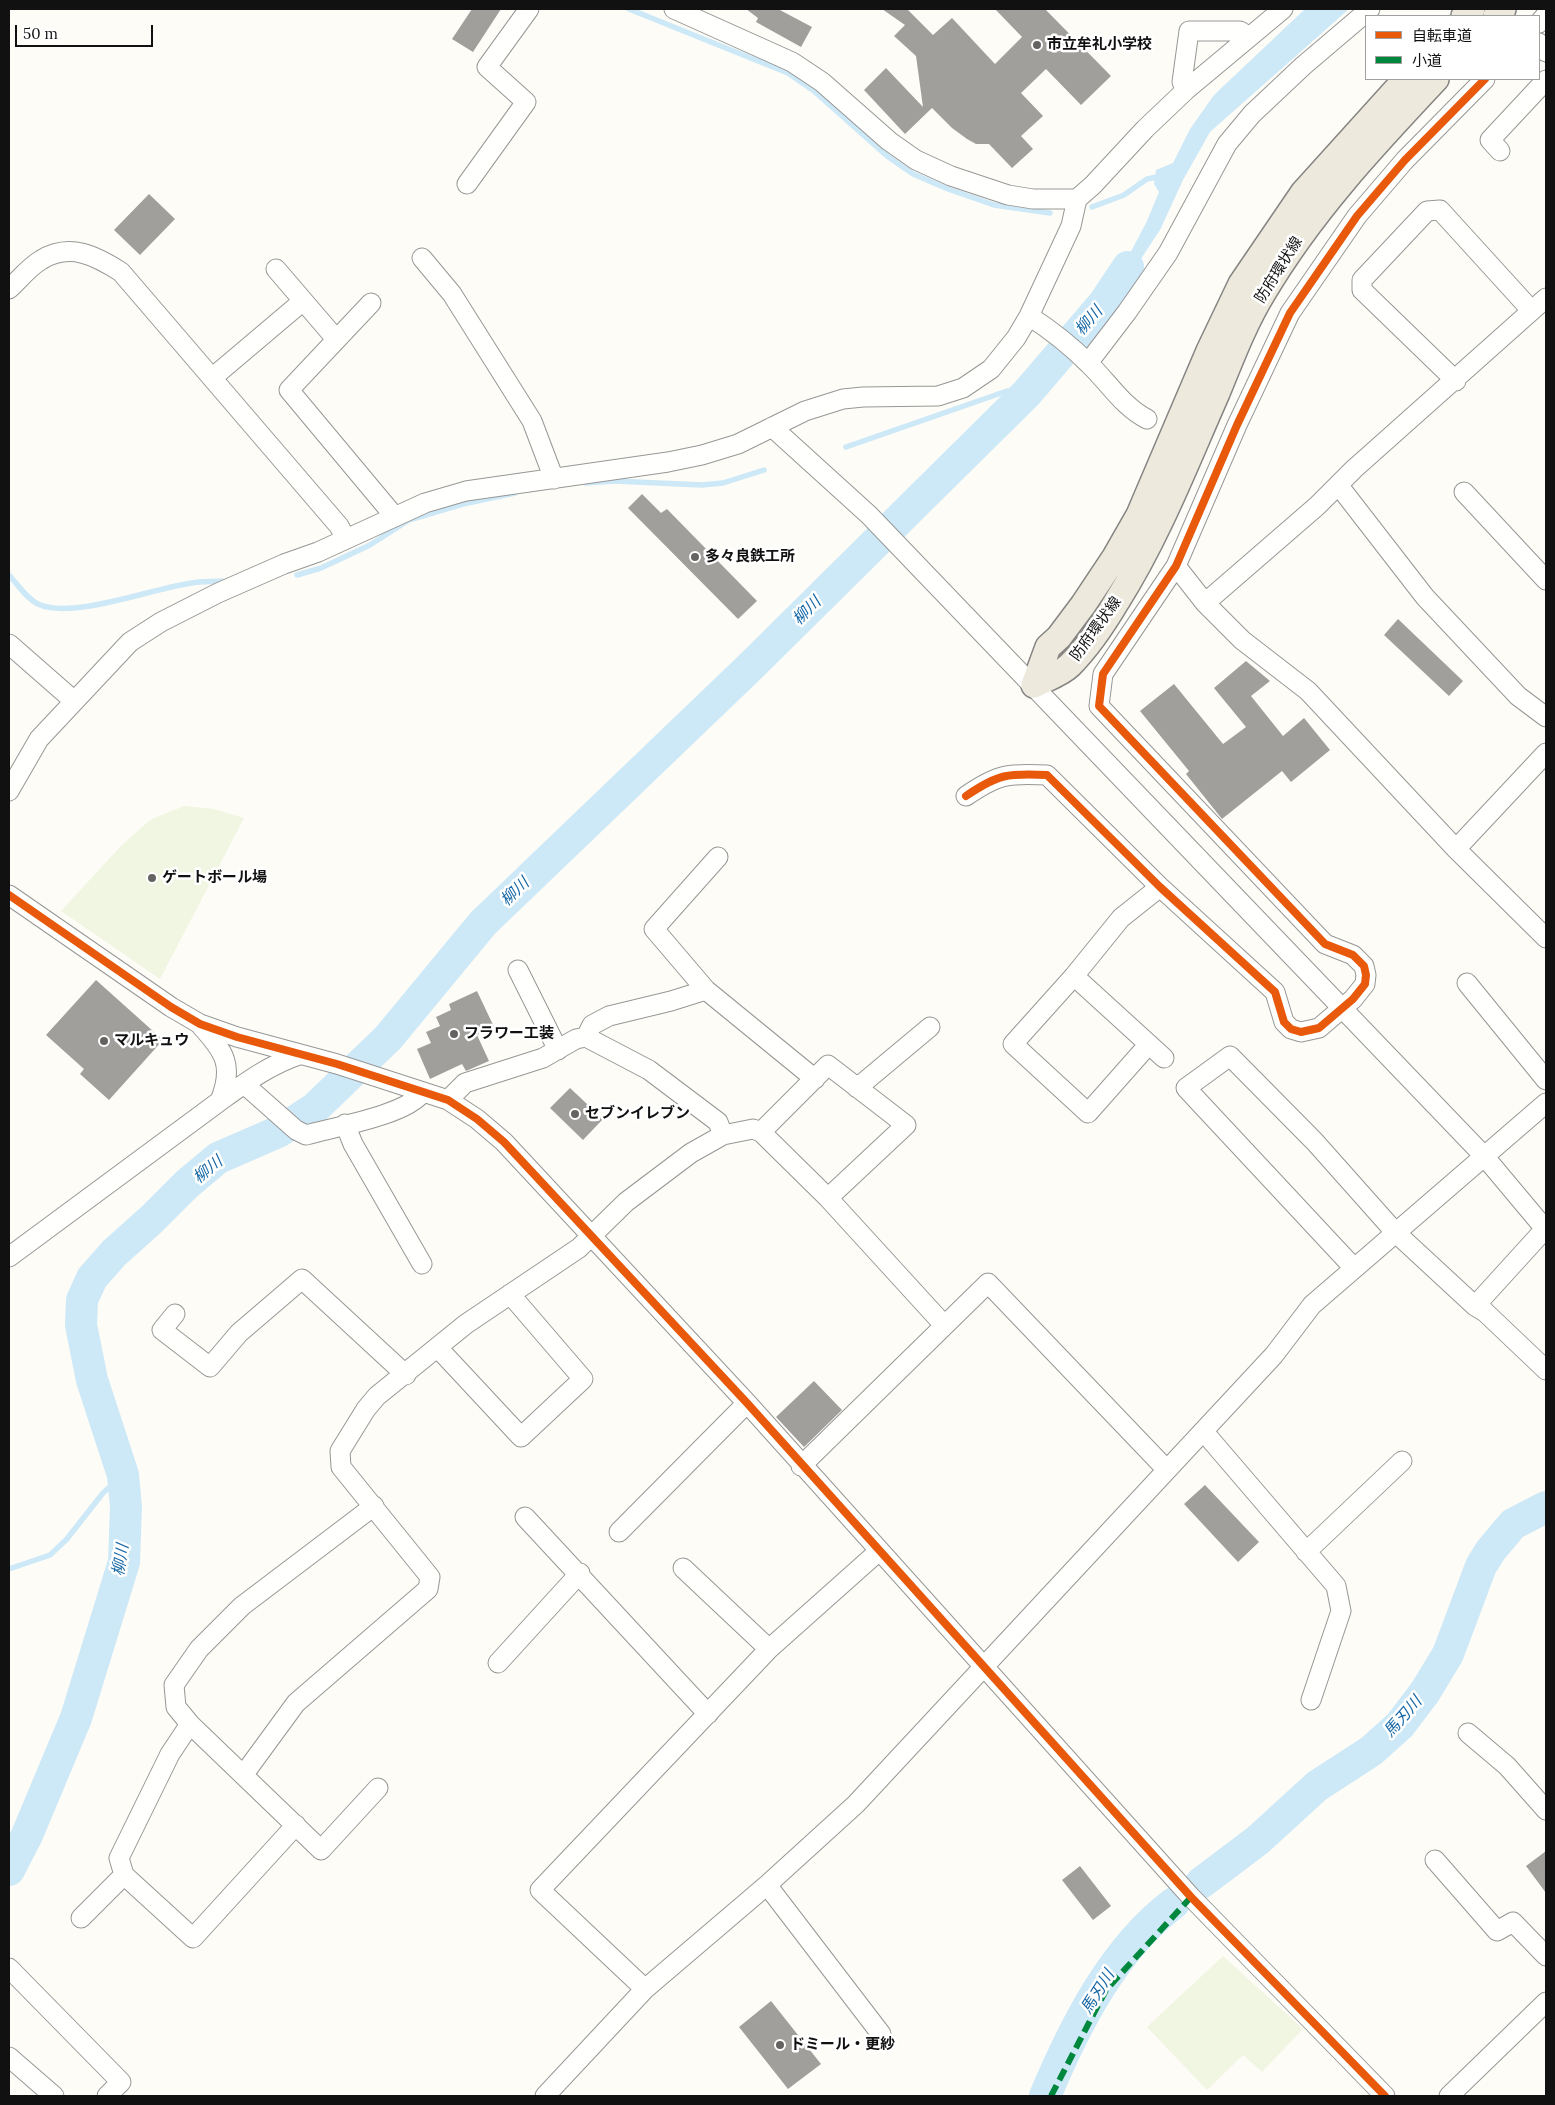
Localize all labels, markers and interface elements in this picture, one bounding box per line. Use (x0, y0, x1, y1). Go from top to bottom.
scale bar (18, 15, 155, 47)
legend (1365, 15, 1540, 80)
text: 50 m (23, 24, 58, 43)
text: 自転車道 (1412, 26, 1472, 45)
place label: 市立牟礼小学校 (1047, 36, 1152, 54)
marker: 市立牟礼小学校 (1031, 39, 1043, 51)
text: 小道 (1412, 51, 1442, 70)
street label: 防府環状線 (1251, 233, 1307, 307)
water label: 柳川 (1071, 303, 1107, 339)
place label: 多々良鉄工所 (705, 548, 795, 566)
marker: 多々良鉄工所 (689, 551, 701, 563)
water label: 柳川 (789, 593, 825, 629)
street label: 防府環状線 (1067, 593, 1125, 665)
place label: ゲートボール場 (162, 869, 267, 887)
marker: ゲートボール場 (146, 872, 158, 884)
water label: 柳川 (497, 874, 533, 910)
place label: フラワー工装 (464, 1025, 554, 1043)
marker: フラワー工装 (448, 1028, 460, 1040)
place label: マルキュウ (114, 1032, 189, 1050)
marker: マルキュウ (98, 1035, 110, 1047)
place label: セブンイレブン (585, 1105, 690, 1123)
marker: セブンイレブン (569, 1108, 581, 1120)
water label: 柳川 (190, 1152, 226, 1188)
water label: 柳川 (109, 1543, 133, 1577)
water label: 馬刃川 (1380, 1693, 1426, 1741)
water label: 馬刃川 (1077, 1967, 1119, 2017)
place label: ドミール・更紗 (790, 2036, 895, 2054)
marker: ドミール・更紗 (774, 2039, 786, 2051)

